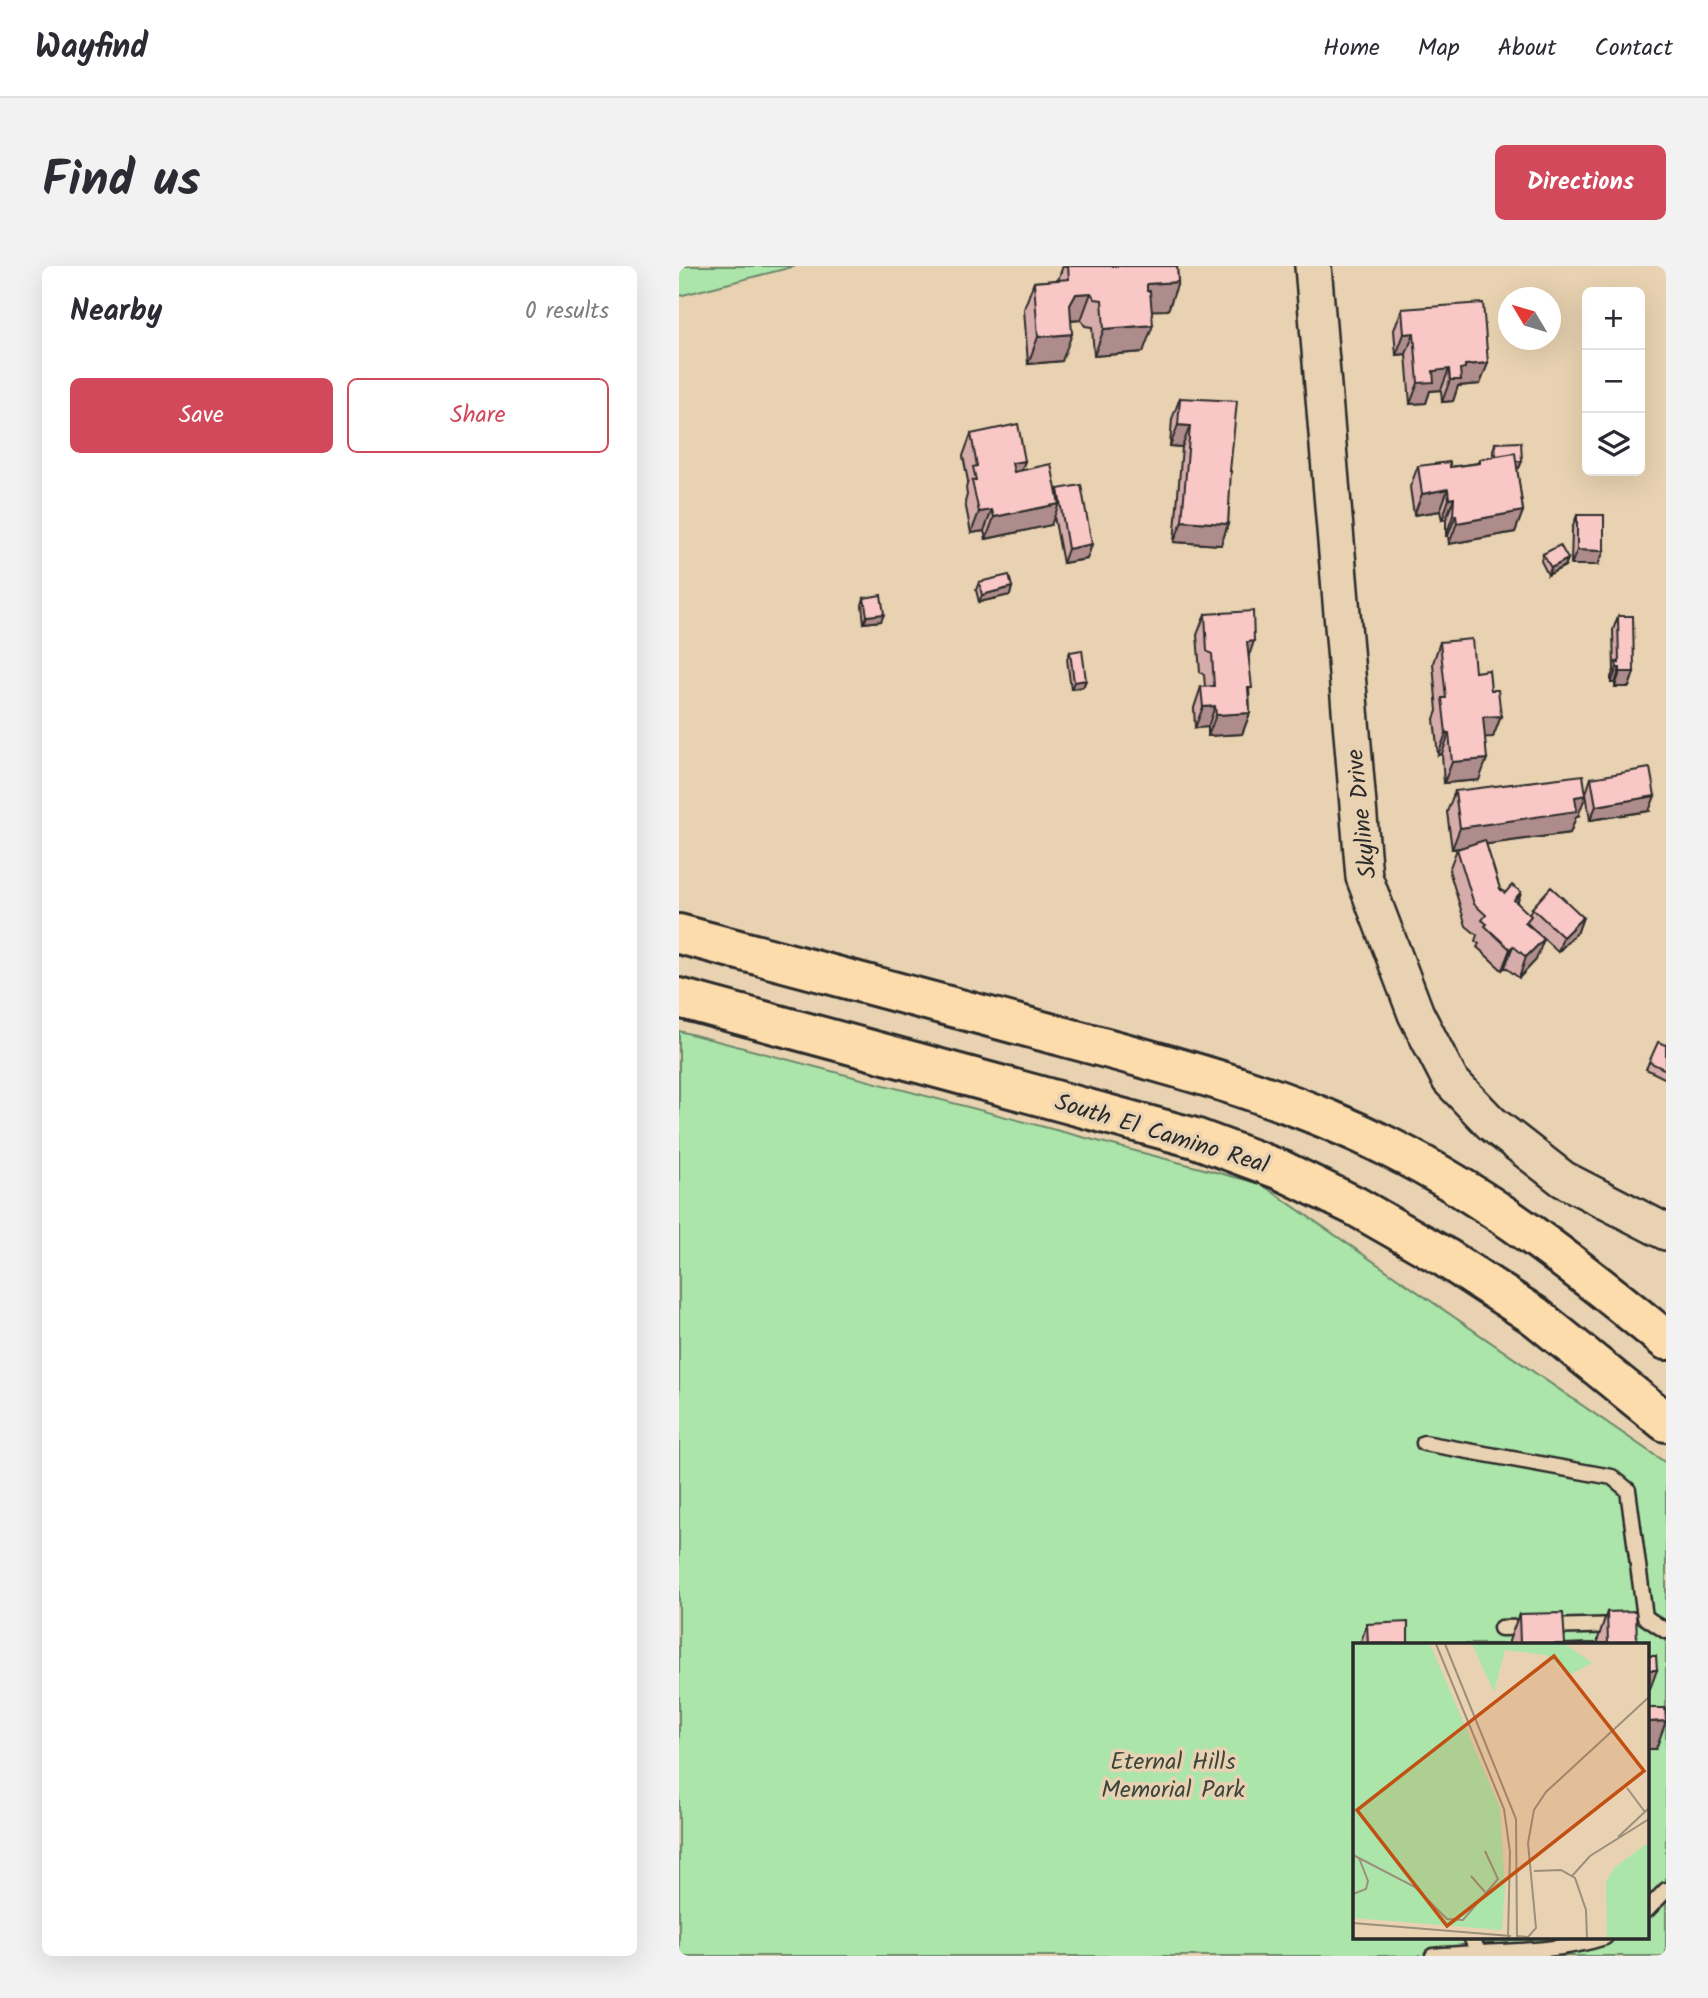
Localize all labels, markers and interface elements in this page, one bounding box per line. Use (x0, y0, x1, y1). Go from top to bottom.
text: Wayfind (35, 22, 148, 75)
text: Home (1323, 29, 1380, 68)
text: Map (1418, 29, 1460, 68)
text: About (1498, 29, 1556, 68)
text: Contact (1594, 29, 1673, 68)
text: Find us (42, 143, 200, 221)
button: Directions (1495, 145, 1666, 220)
north arrow (1498, 287, 1561, 350)
map controls (1582, 287, 1645, 476)
button: + (1582, 287, 1645, 350)
text: Nearby (70, 288, 162, 336)
text: 0 results (525, 294, 609, 330)
button: − (1582, 350, 1645, 413)
button: Save (70, 378, 333, 453)
button: Share (347, 378, 609, 453)
button: layers (1582, 413, 1645, 476)
street label: Skyline Drive (1336, 747, 1389, 881)
street label: South El Camino Real (1050, 1083, 1274, 1186)
inset map (1353, 1643, 1649, 1938)
park label: Eternal Hills Memorial Park (1101, 1743, 1246, 1810)

